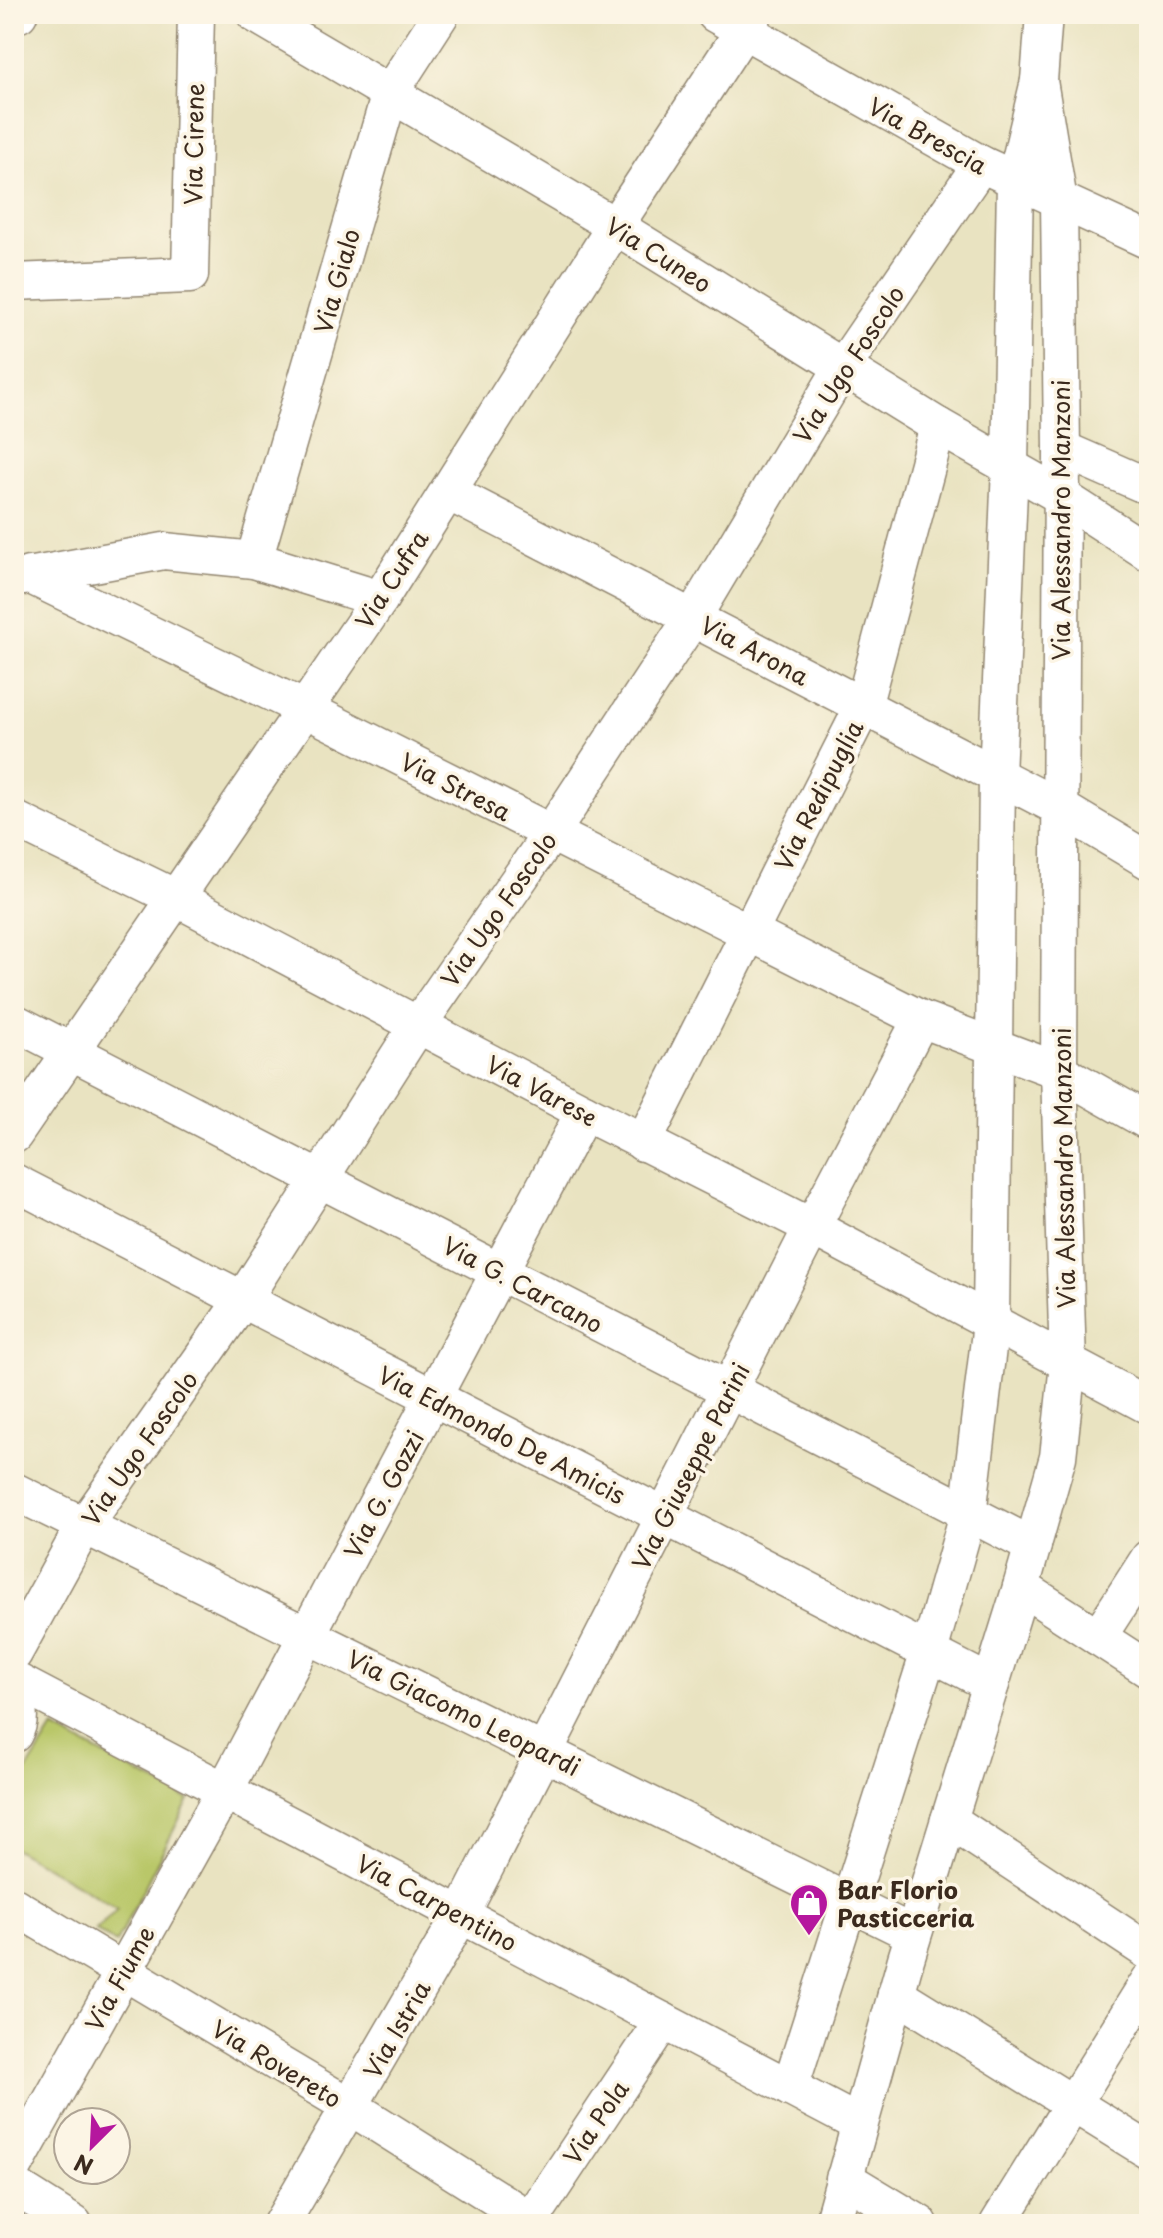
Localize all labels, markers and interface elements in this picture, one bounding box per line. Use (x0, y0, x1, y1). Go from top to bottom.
street label: Via Cirene (174, 83, 212, 205)
street label: Via Brescia (862, 87, 994, 183)
street label: Via Cuneo (599, 207, 719, 301)
street label: Via Gialo (304, 224, 368, 338)
street label: Via Ugo Foscolo (783, 278, 913, 450)
street label: Via Alessandro Manzoni (1042, 380, 1078, 661)
street label: Via Cufra (346, 522, 437, 636)
street label: Via Arona (694, 606, 816, 694)
street label: Via Redipuglia (764, 713, 872, 877)
street label: Via Stresa (394, 743, 518, 829)
street label: Via Ugo Foscolo (431, 824, 565, 994)
street label: Via Alessandro Manzoni (1043, 1027, 1083, 1309)
street label: Via Varese (480, 1046, 604, 1134)
street label: Via G. Carcano (436, 1227, 610, 1341)
street label: Via Edmondo De Amicis (372, 1356, 632, 1512)
street label: Via Giuseppe Parini (622, 1356, 758, 1576)
street label: Via Ugo Foscolo (72, 1363, 206, 1533)
street label: Via G. Gozzi (334, 1424, 432, 1564)
street label: Via Giacomo Leopardi (341, 1640, 587, 1784)
street label: Via Carpentino (350, 1844, 524, 1960)
place label: Bar Florio Pasticceria (837, 1871, 975, 1935)
shop icon: Bar Florio Pasticceria (788, 1882, 830, 1937)
street label: Via Fiume (75, 1919, 163, 2037)
street label: Via Istria (353, 1973, 439, 2085)
street label: Via Rovereto (205, 2010, 349, 2116)
street label: Via Pola (554, 2072, 637, 2171)
north arrow (52, 2106, 132, 2186)
text: N (69, 2147, 98, 2184)

